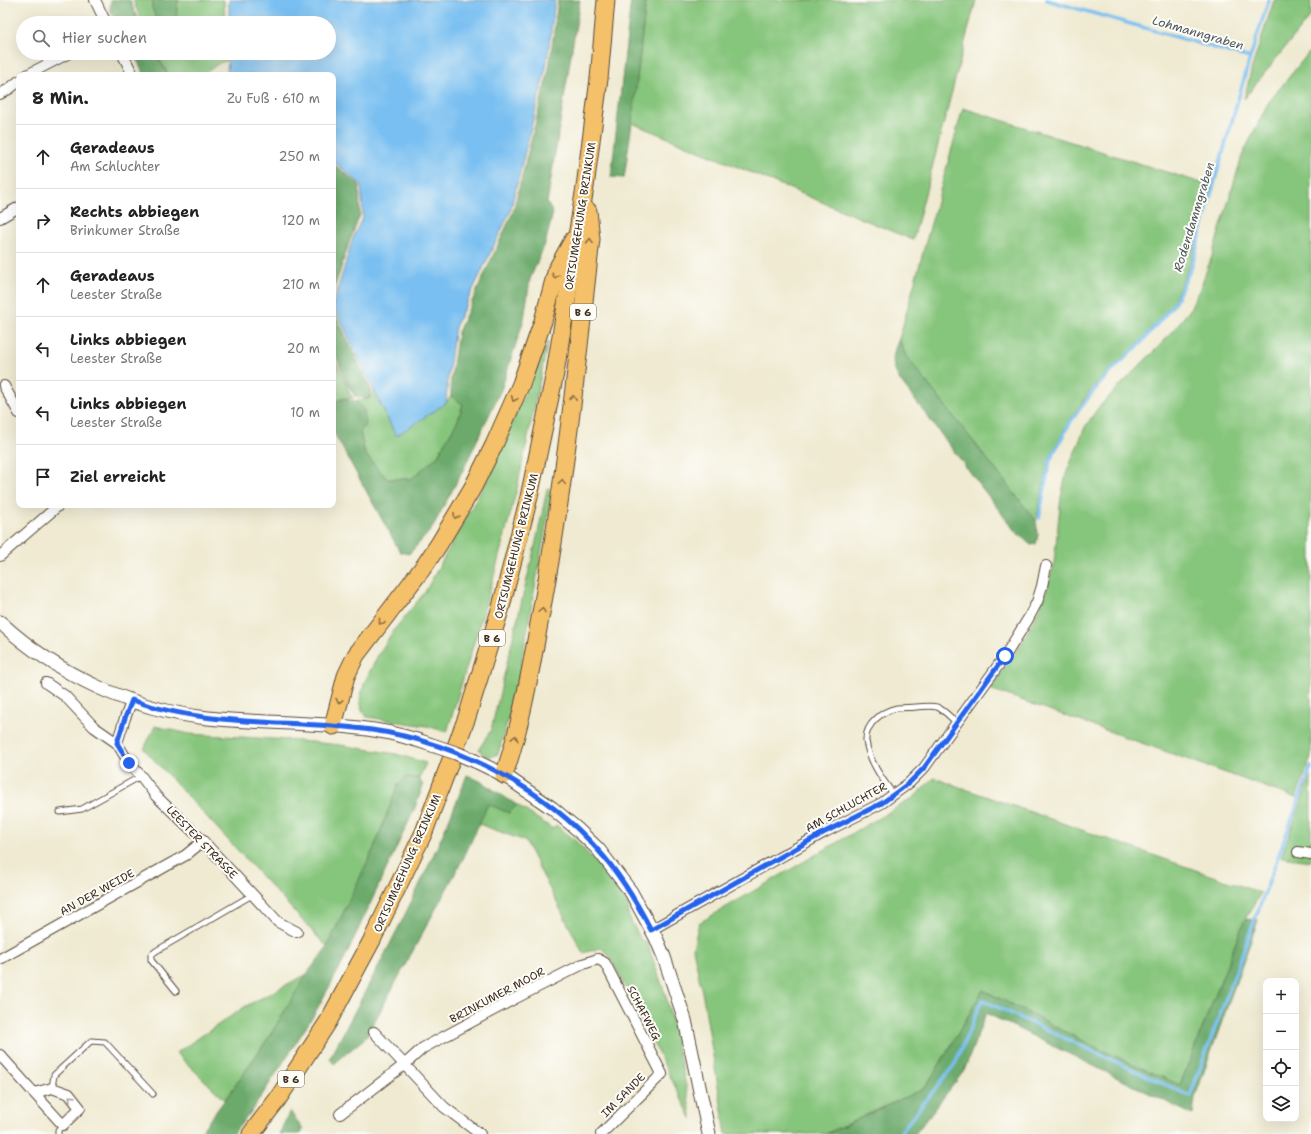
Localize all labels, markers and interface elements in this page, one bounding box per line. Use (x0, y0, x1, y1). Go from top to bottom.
water label: Lohmanngraben (1150, 12, 1246, 54)
search box (16, 16, 336, 60)
icon: search (30, 27, 52, 49)
text: Hier suchen (62, 28, 147, 48)
text: 8 Min. (32, 87, 89, 109)
text: Zu Fuß · 610 m (227, 90, 320, 107)
text: Geradeaus (70, 138, 155, 158)
street label: ORTSUMGEHUNG BRINKUM (561, 141, 600, 291)
icon: ahead (32, 146, 54, 168)
text: 250 m (279, 148, 320, 165)
text: Am Schluchter (70, 158, 160, 175)
water label: Rodendammgraben (1170, 160, 1218, 274)
text: Rechts abbiegen (70, 202, 199, 222)
icon: right (32, 210, 54, 232)
text: 120 m (282, 212, 320, 229)
text: Brinkumer Straße (70, 222, 180, 239)
one-way arrow (586, 238, 594, 244)
text: Geradeaus (70, 266, 155, 286)
one-way arrow (551, 272, 560, 279)
icon: ahead (32, 274, 54, 296)
text: 210 m (282, 276, 320, 293)
text: Leester Straße (70, 286, 162, 303)
road number: B 6 (570, 304, 596, 320)
text: Links abbiegen (70, 330, 186, 350)
icon: left (32, 338, 54, 360)
text: 20 m (287, 340, 320, 357)
text: Leester Straße (70, 350, 162, 367)
text: Links abbiegen (70, 394, 186, 414)
one-way arrow (568, 395, 577, 401)
one-way arrow (511, 396, 519, 403)
icon: left (32, 402, 54, 424)
text: 10 m (290, 404, 320, 421)
text: Leester Straße (70, 414, 162, 431)
icon: arrive (32, 466, 54, 488)
text: Ziel erreicht (70, 467, 166, 487)
street label: ORTSUMGEHUNG BRINKUM (491, 471, 542, 621)
one-way arrow (557, 479, 566, 485)
one-way arrow (454, 512, 461, 519)
one-way arrow (537, 607, 546, 614)
one-way arrow (379, 617, 386, 624)
road number: B 6 (479, 630, 505, 646)
route start (996, 647, 1014, 665)
one-way arrow (335, 698, 343, 704)
one-way arrow (511, 735, 519, 741)
route end (120, 754, 138, 772)
street label: AM SCHLUCHTER (803, 779, 890, 836)
street label: ORTSUMGEHUNG BRINKUM (370, 791, 445, 935)
street label: LEESTER STRASSE (163, 803, 241, 882)
street label: AN DER WEIDE (57, 866, 137, 919)
street label: BRINKUMER MOOR (447, 964, 548, 1027)
map controls (1263, 978, 1299, 1122)
button: + (1263, 978, 1299, 1014)
street label: SCHAFWEG (623, 983, 664, 1044)
button: − (1263, 1014, 1299, 1050)
button: locate (1263, 1050, 1299, 1086)
street label: IM SANDE (598, 1070, 649, 1121)
road number: B 6 (278, 1071, 304, 1087)
button: layers (1263, 1086, 1299, 1122)
one-way arrow (68, 1095, 76, 1103)

